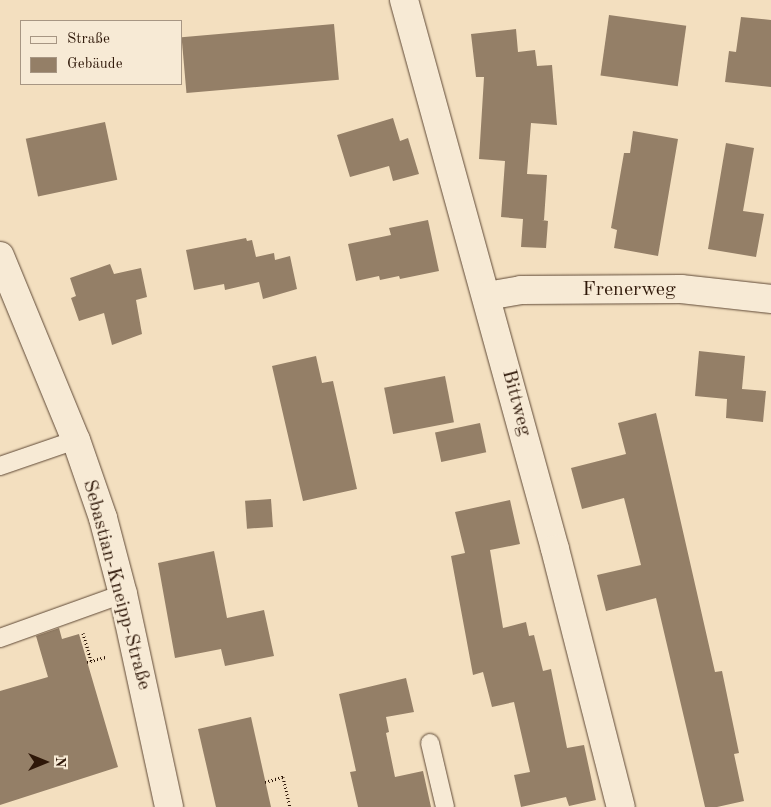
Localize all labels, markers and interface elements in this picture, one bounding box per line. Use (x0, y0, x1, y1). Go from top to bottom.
legend (20, 20, 182, 85)
text: Straße (67, 32, 110, 47)
text: Gebäude (67, 57, 123, 72)
street label: Frenerweg (582, 278, 676, 302)
street label: Bittweg (496, 367, 536, 439)
street label: Sebastian-Kneipp-Straße (76, 477, 156, 693)
north arrow (20, 737, 70, 787)
text: N (53, 757, 67, 767)

